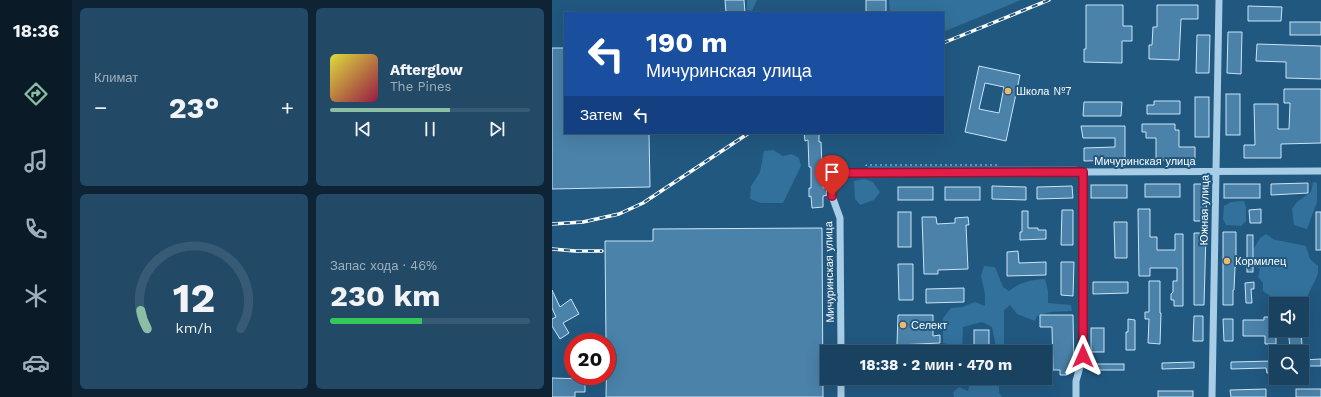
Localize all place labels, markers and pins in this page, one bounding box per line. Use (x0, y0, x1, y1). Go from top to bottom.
place label: Школа №7 (1016, 85, 1071, 98)
marker: Школа №7 (1003, 86, 1013, 96)
pin (815, 155, 849, 196)
place label: Кормилец (1235, 255, 1287, 268)
marker: Кормилец (1222, 256, 1232, 266)
place label: Селект (911, 319, 947, 332)
marker: Селект (898, 320, 908, 330)

